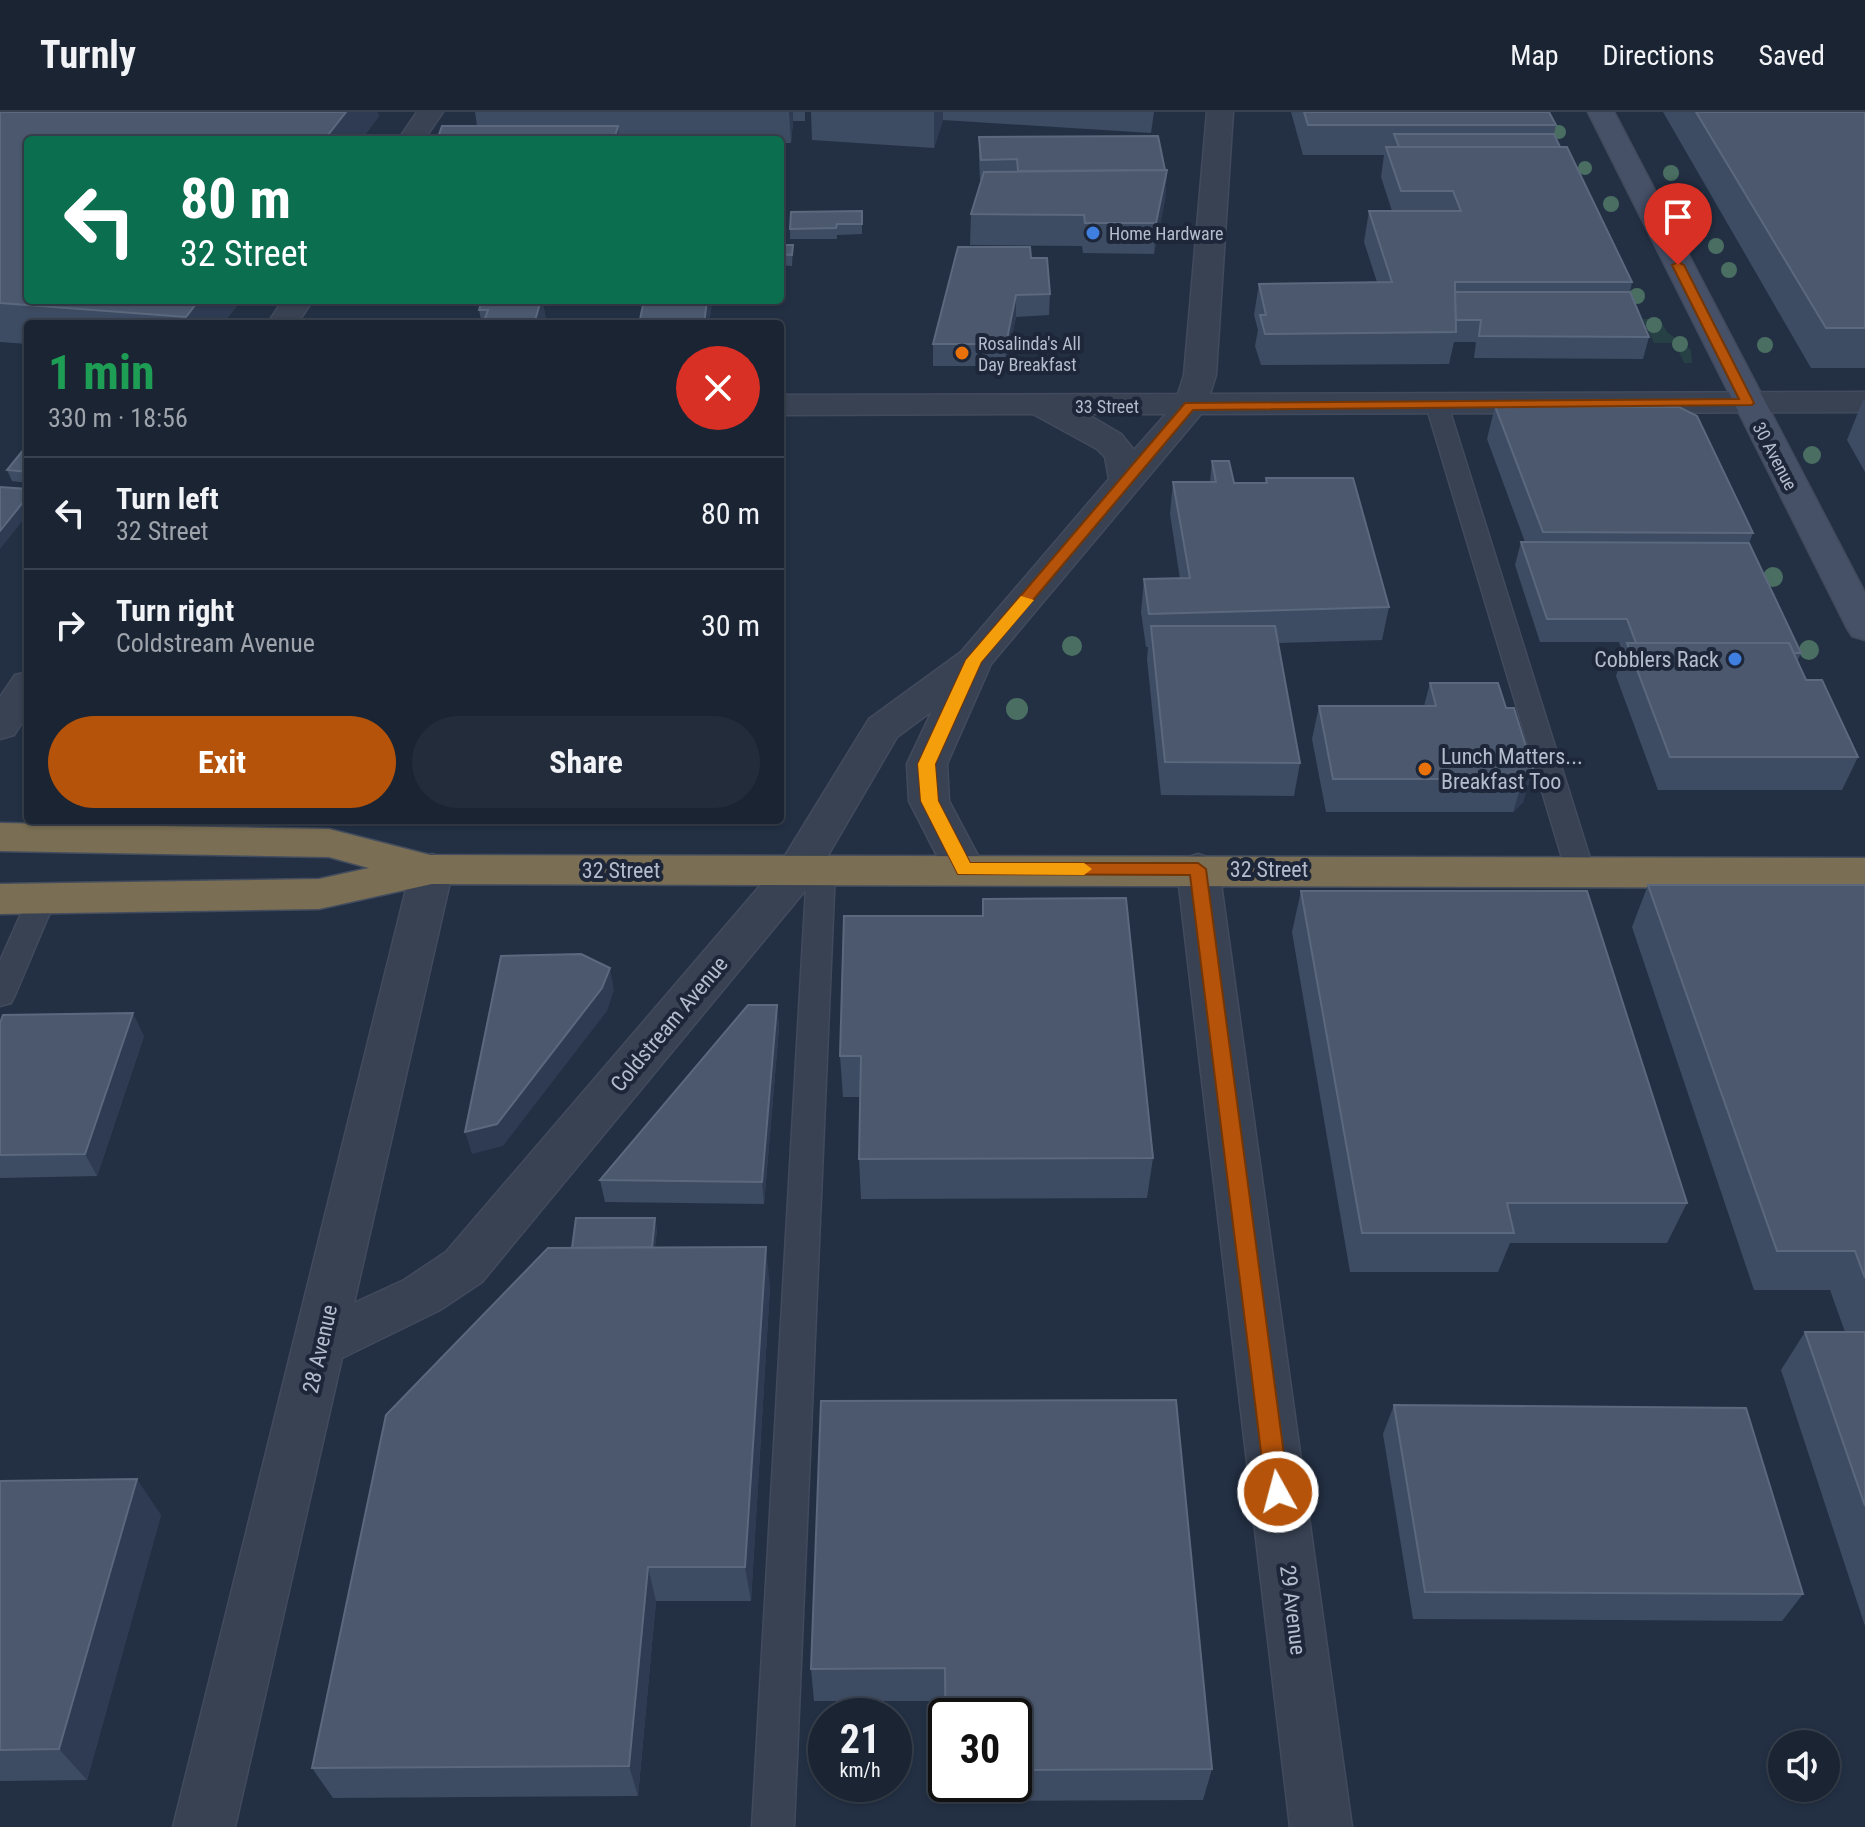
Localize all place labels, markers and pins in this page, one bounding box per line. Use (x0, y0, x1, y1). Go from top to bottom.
pin (1644, 183, 1712, 265)
place label: Home Hardware (1109, 223, 1223, 244)
marker: Home Hardware (1084, 224, 1102, 242)
place label: Rosalinda's All Day Breakfast (978, 333, 1081, 375)
marker: Rosalinda's All Day Breakfast (953, 344, 971, 362)
place label: Cobblers Rack (1594, 647, 1719, 672)
marker: Cobblers Rack (1726, 650, 1744, 668)
place label: Lunch Matters... Breakfast Too (1441, 744, 1583, 794)
marker: Lunch Matters... Breakfast Too (1416, 760, 1434, 778)

